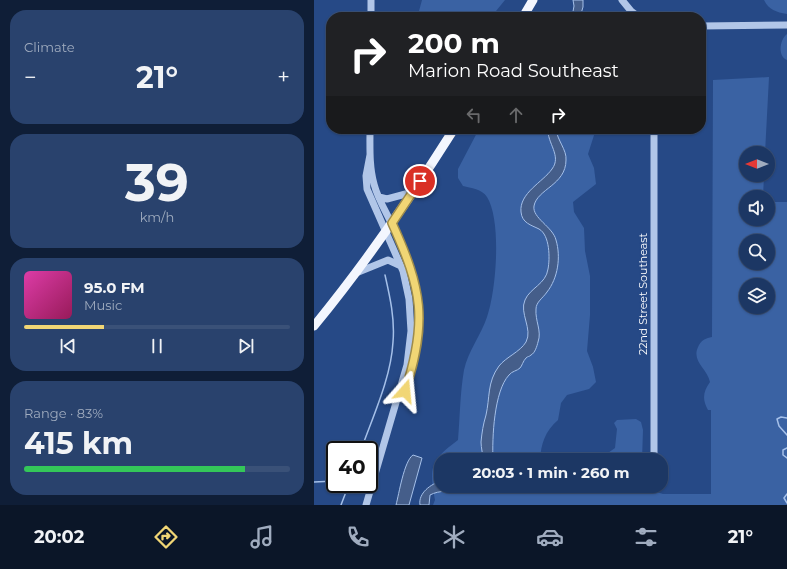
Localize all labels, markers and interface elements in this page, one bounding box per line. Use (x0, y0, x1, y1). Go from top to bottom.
text: 200 m (408, 26, 500, 60)
icon: right (342, 28, 394, 80)
text: Climate (24, 39, 75, 55)
text: 21° (136, 59, 178, 96)
text: Marion Road Southeast (408, 60, 619, 82)
text: − (24, 64, 37, 91)
text: + (277, 64, 290, 91)
icon: left (463, 104, 485, 126)
icon: ahead (505, 104, 527, 126)
icon: right (547, 104, 569, 126)
north arrow (739, 146, 775, 182)
map controls (739, 146, 775, 314)
text: 39 (125, 151, 189, 214)
pin (403, 164, 437, 198)
icon: arrive (409, 170, 431, 192)
button: sound (739, 190, 775, 226)
text: km/h (140, 209, 174, 225)
street label: 22nd Street Southeast (636, 232, 650, 355)
button: search (739, 234, 775, 270)
text: 95.0 FM (84, 278, 145, 297)
button: layers (739, 278, 775, 314)
text: Music (84, 297, 122, 313)
icon: previous (57, 335, 79, 357)
icon: pause (146, 335, 168, 357)
icon: next (235, 335, 257, 357)
position arrow (384, 370, 426, 412)
text: Range · 83% (24, 405, 103, 421)
text: 415 km (24, 425, 133, 462)
speed limit sign: 40 (326, 441, 378, 493)
text: 20:03 · 1 min · 260 m (472, 463, 630, 482)
icon: directions (152, 523, 180, 551)
icon: music (248, 523, 276, 551)
icon: phone (344, 523, 372, 551)
icon: climate (440, 523, 468, 551)
icon: car (536, 523, 564, 551)
icon: filters (632, 523, 660, 551)
text: 20:02 (34, 526, 84, 548)
text: 21° (728, 526, 753, 548)

